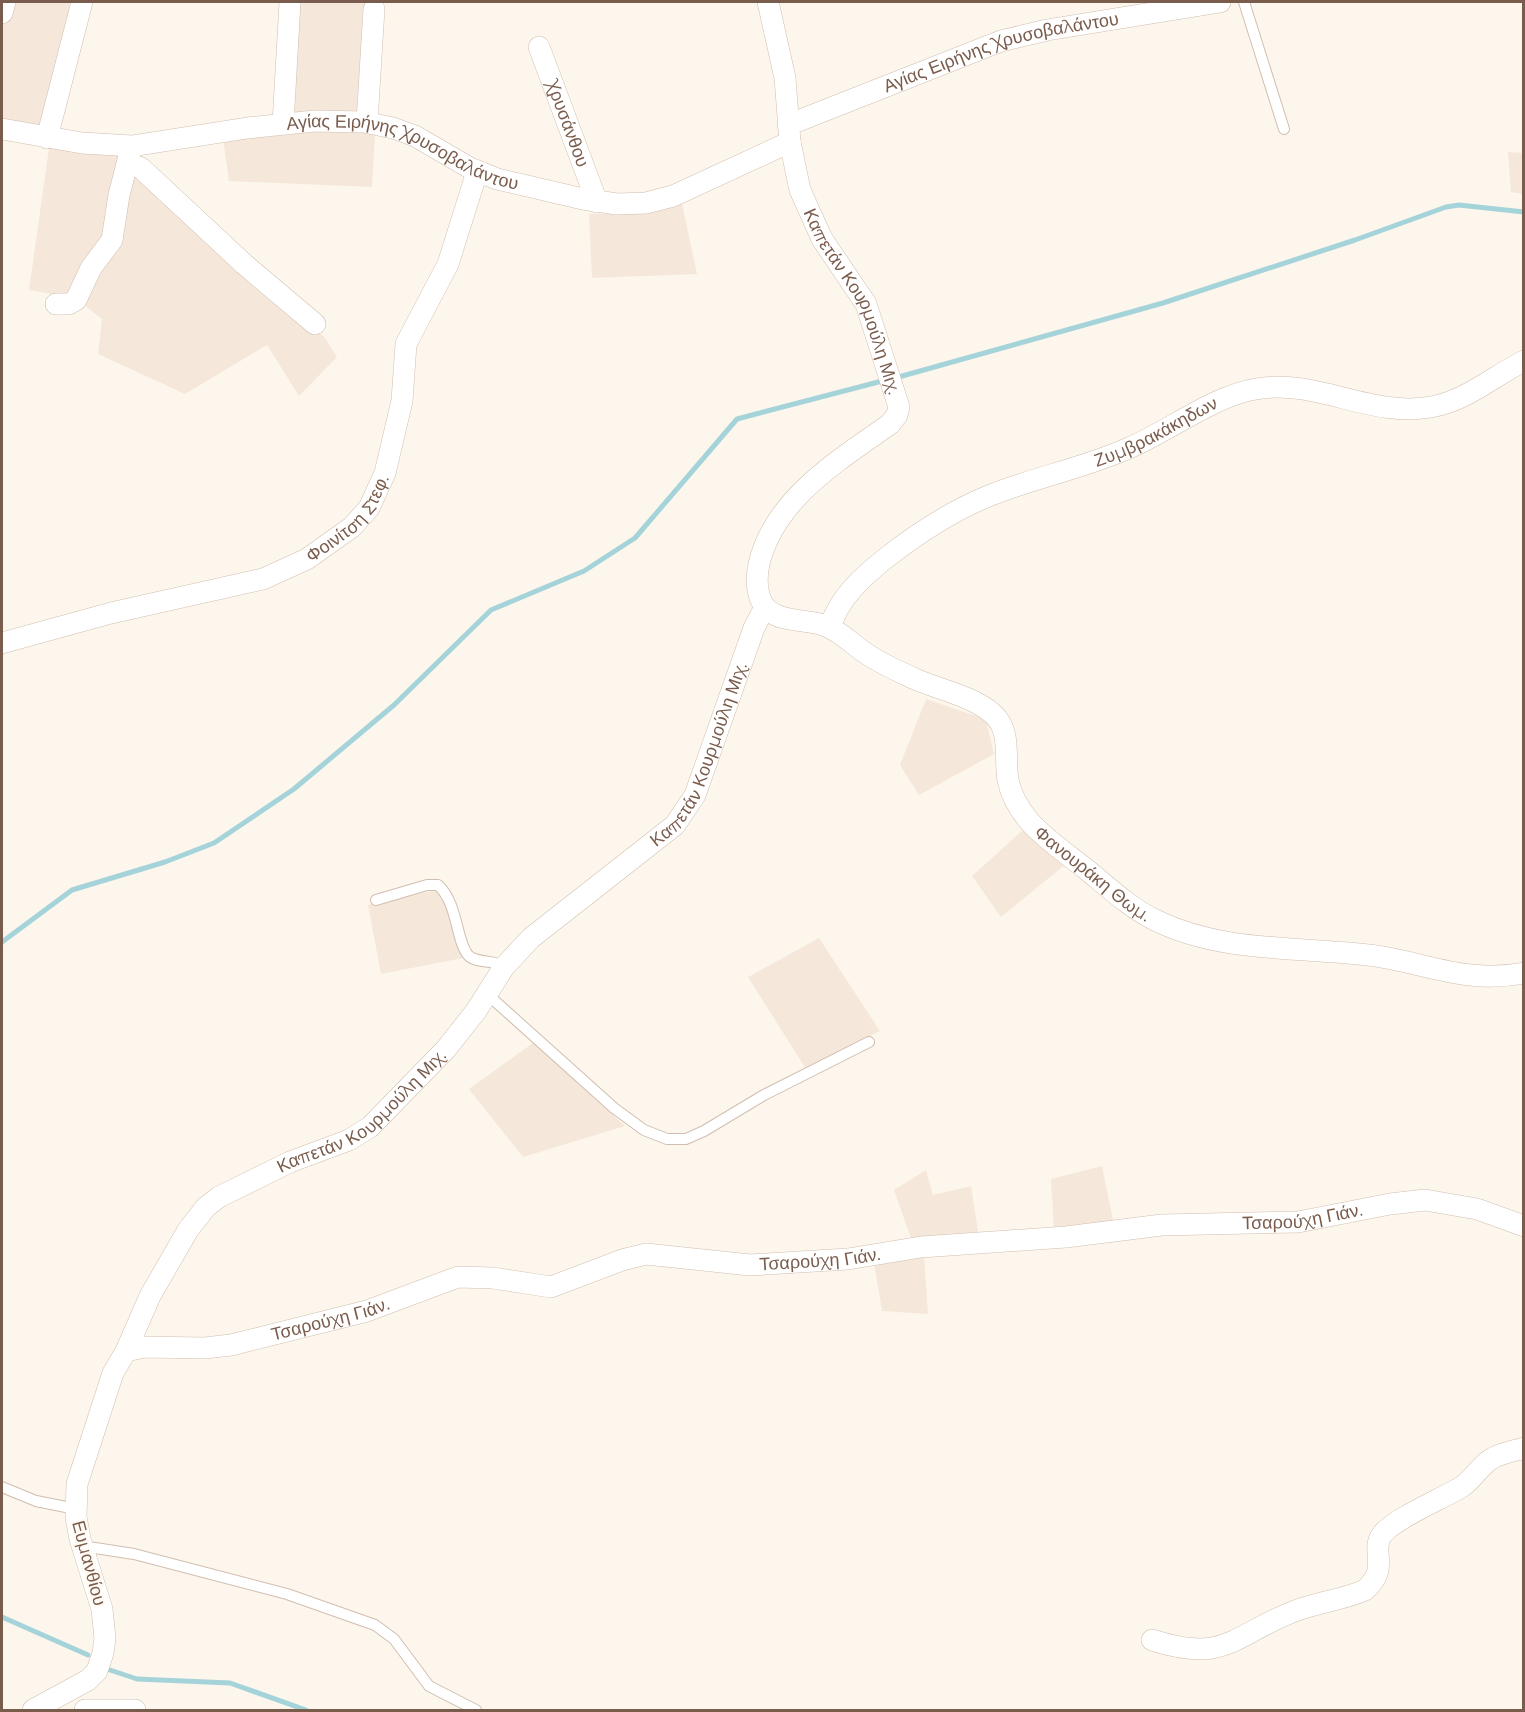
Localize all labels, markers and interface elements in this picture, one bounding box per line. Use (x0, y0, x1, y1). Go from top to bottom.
street label: Αγίας Ειρήνης Χρυσοβαλάντου (880, 8, 1120, 97)
street label: Χρυσάνθου (541, 75, 594, 170)
street label: Αγίας Ειρήνης Χρυσοβαλάντου (285, 110, 521, 195)
street label: Καπετάν Κουρμούλη Μιχ. (799, 205, 905, 397)
street label: Ζυμβρακάκηδων (1091, 392, 1221, 472)
street label: Φοινίτση Στεφ. (302, 471, 394, 567)
street label: Καπετάν Κουρμούλη Μιχ. (645, 659, 752, 852)
street label: Φανουράκη Θωμ. (1030, 821, 1154, 927)
street label: Καπετάν Κουρμούλη Μιχ. (273, 1045, 451, 1178)
street label: Τσαρούχη Γιάν. (1242, 1199, 1364, 1234)
street label: Τσαρούχη Γιάν. (759, 1243, 882, 1275)
street label: Τσαρούχη Γιάν. (269, 1293, 392, 1346)
street label: Ευμανθίου (67, 1518, 111, 1608)

